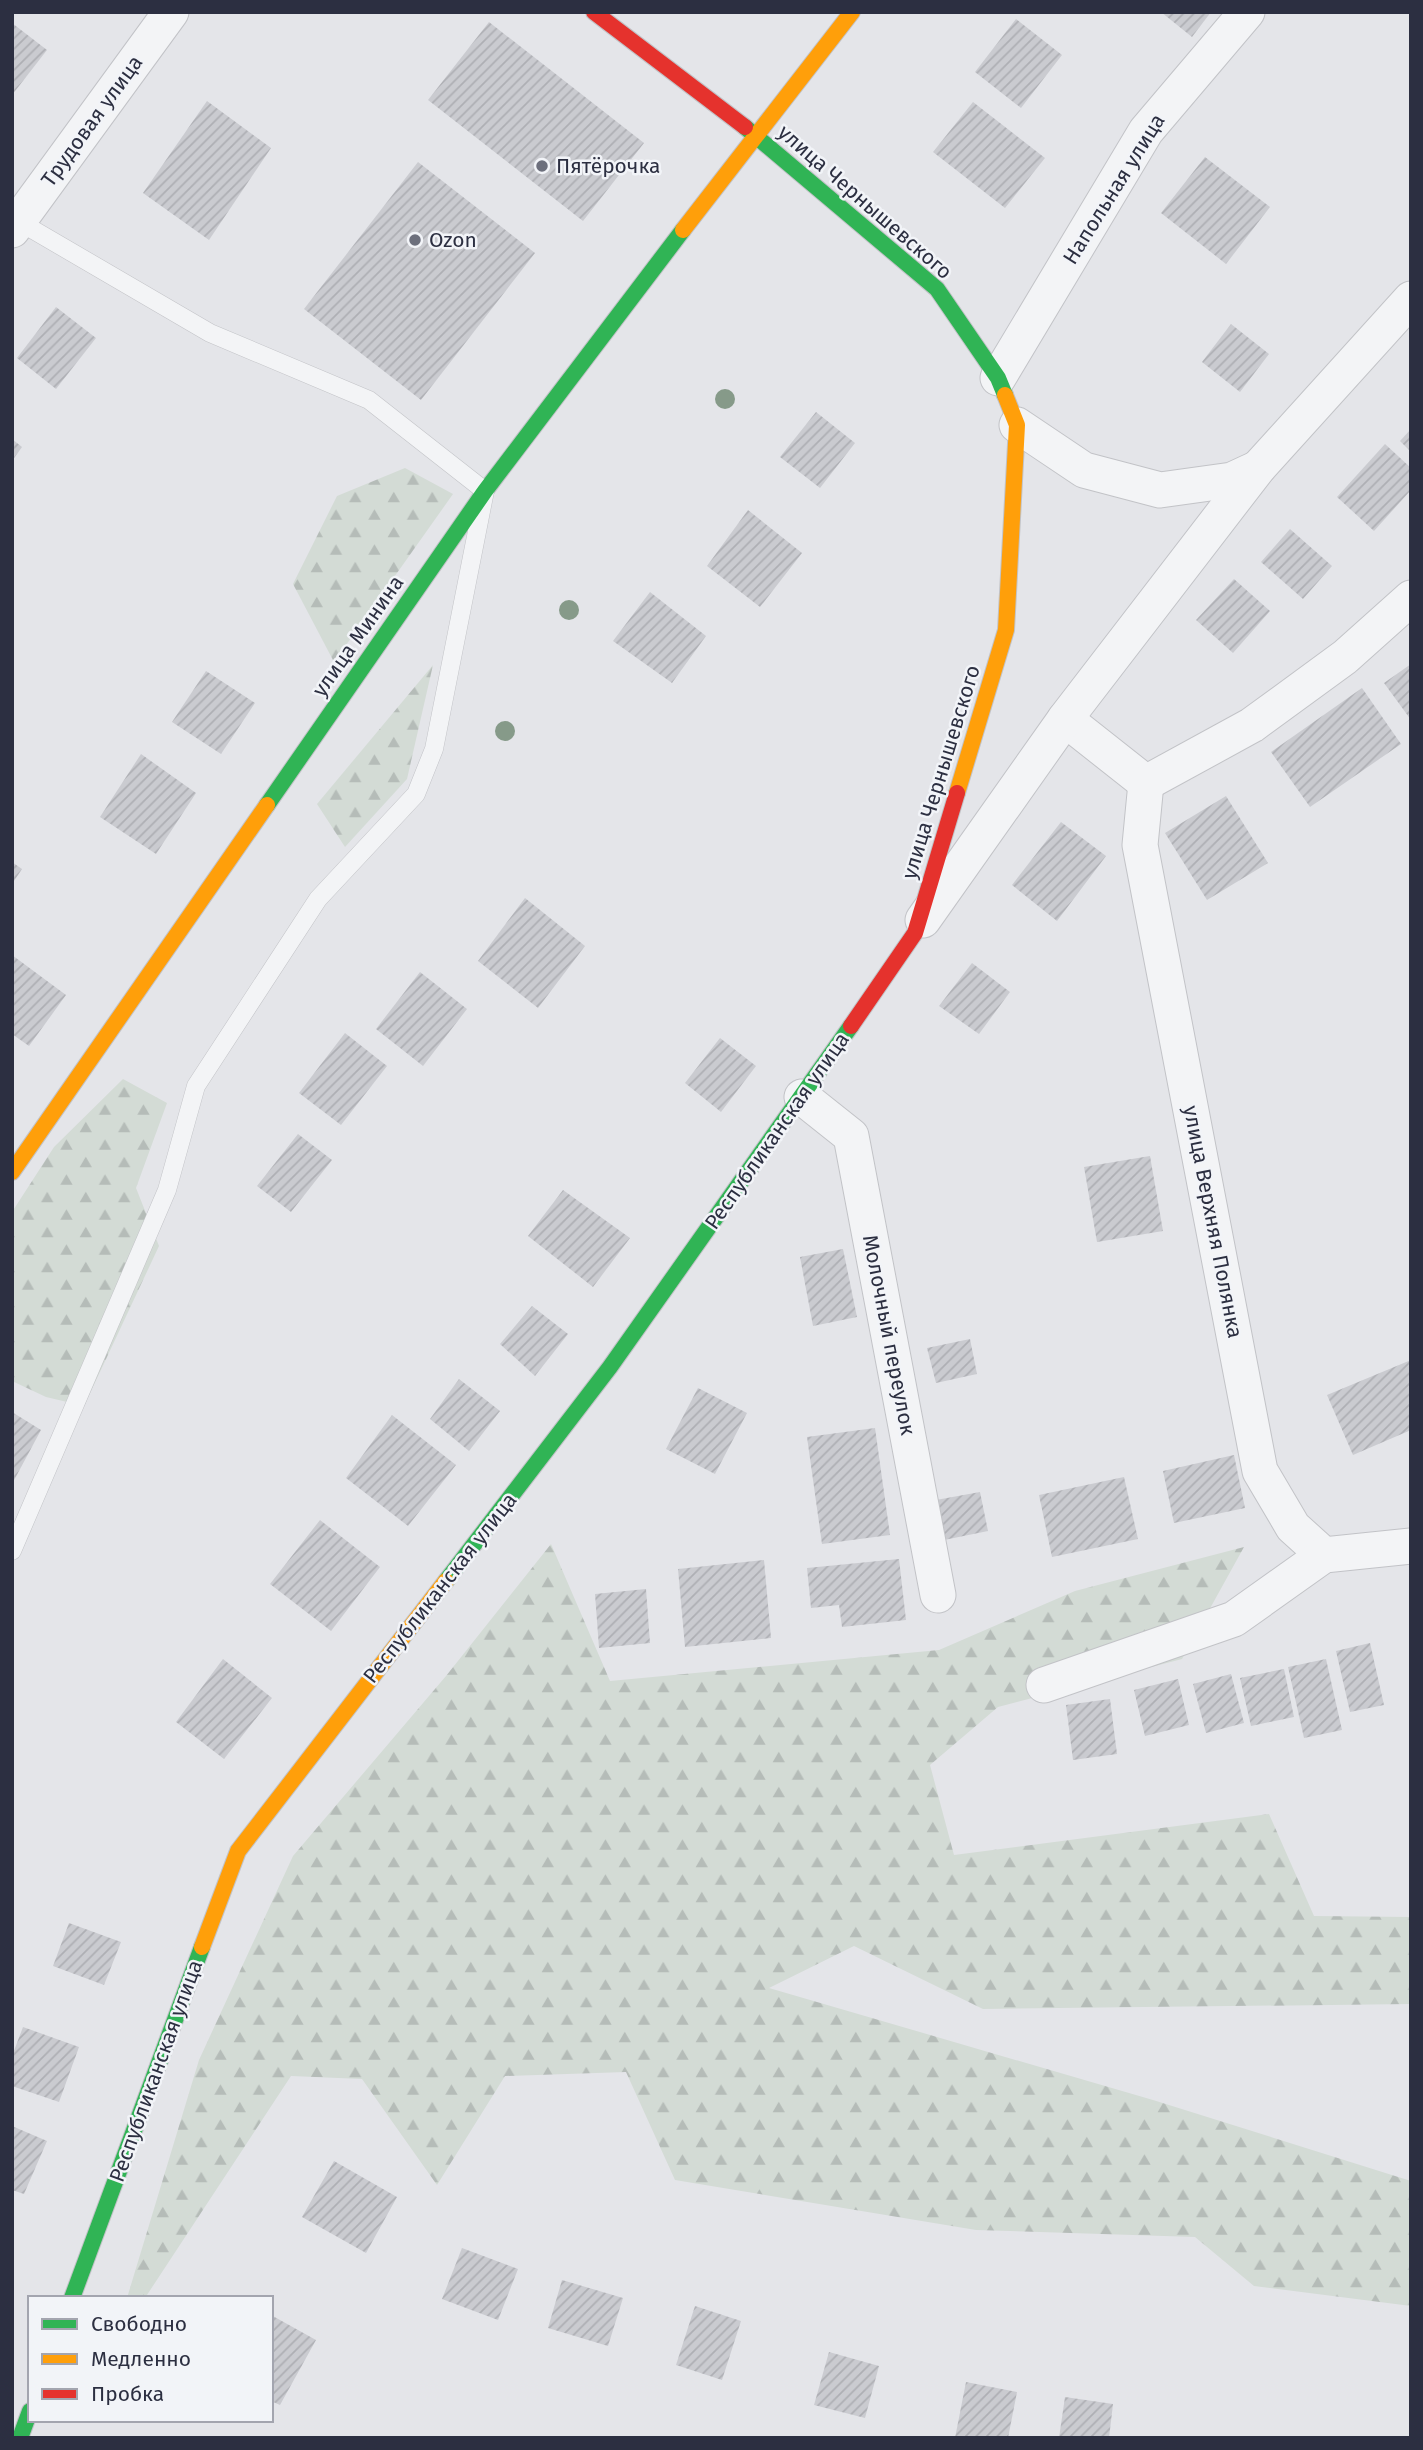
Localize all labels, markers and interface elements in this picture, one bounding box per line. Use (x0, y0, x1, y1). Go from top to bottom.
street label: Трудовая улица (36, 50, 148, 192)
street label: Напольная улица (1057, 109, 1171, 269)
street label: улица Чернышевского (773, 119, 957, 285)
place label: Пятёрочка (556, 153, 660, 179)
marker: Пятёрочка (534, 158, 550, 174)
place label: Ozon (429, 227, 477, 253)
marker: Ozon (407, 232, 423, 248)
street label: улица Минина (307, 570, 409, 702)
street label: улица Чернышевского (896, 662, 986, 882)
street label: Республиканская улица (699, 1027, 855, 1235)
street label: улица Верхняя Полянка (1178, 1104, 1248, 1340)
street label: Молочный переулок (857, 1233, 921, 1437)
street label: Республиканская улица (358, 1488, 522, 1688)
street label: Республиканская улица (104, 1956, 208, 2186)
legend (28, 2296, 273, 2422)
text: Свободно (91, 2311, 187, 2337)
text: Медленно (91, 2346, 191, 2372)
text: Пробка (91, 2381, 164, 2407)

